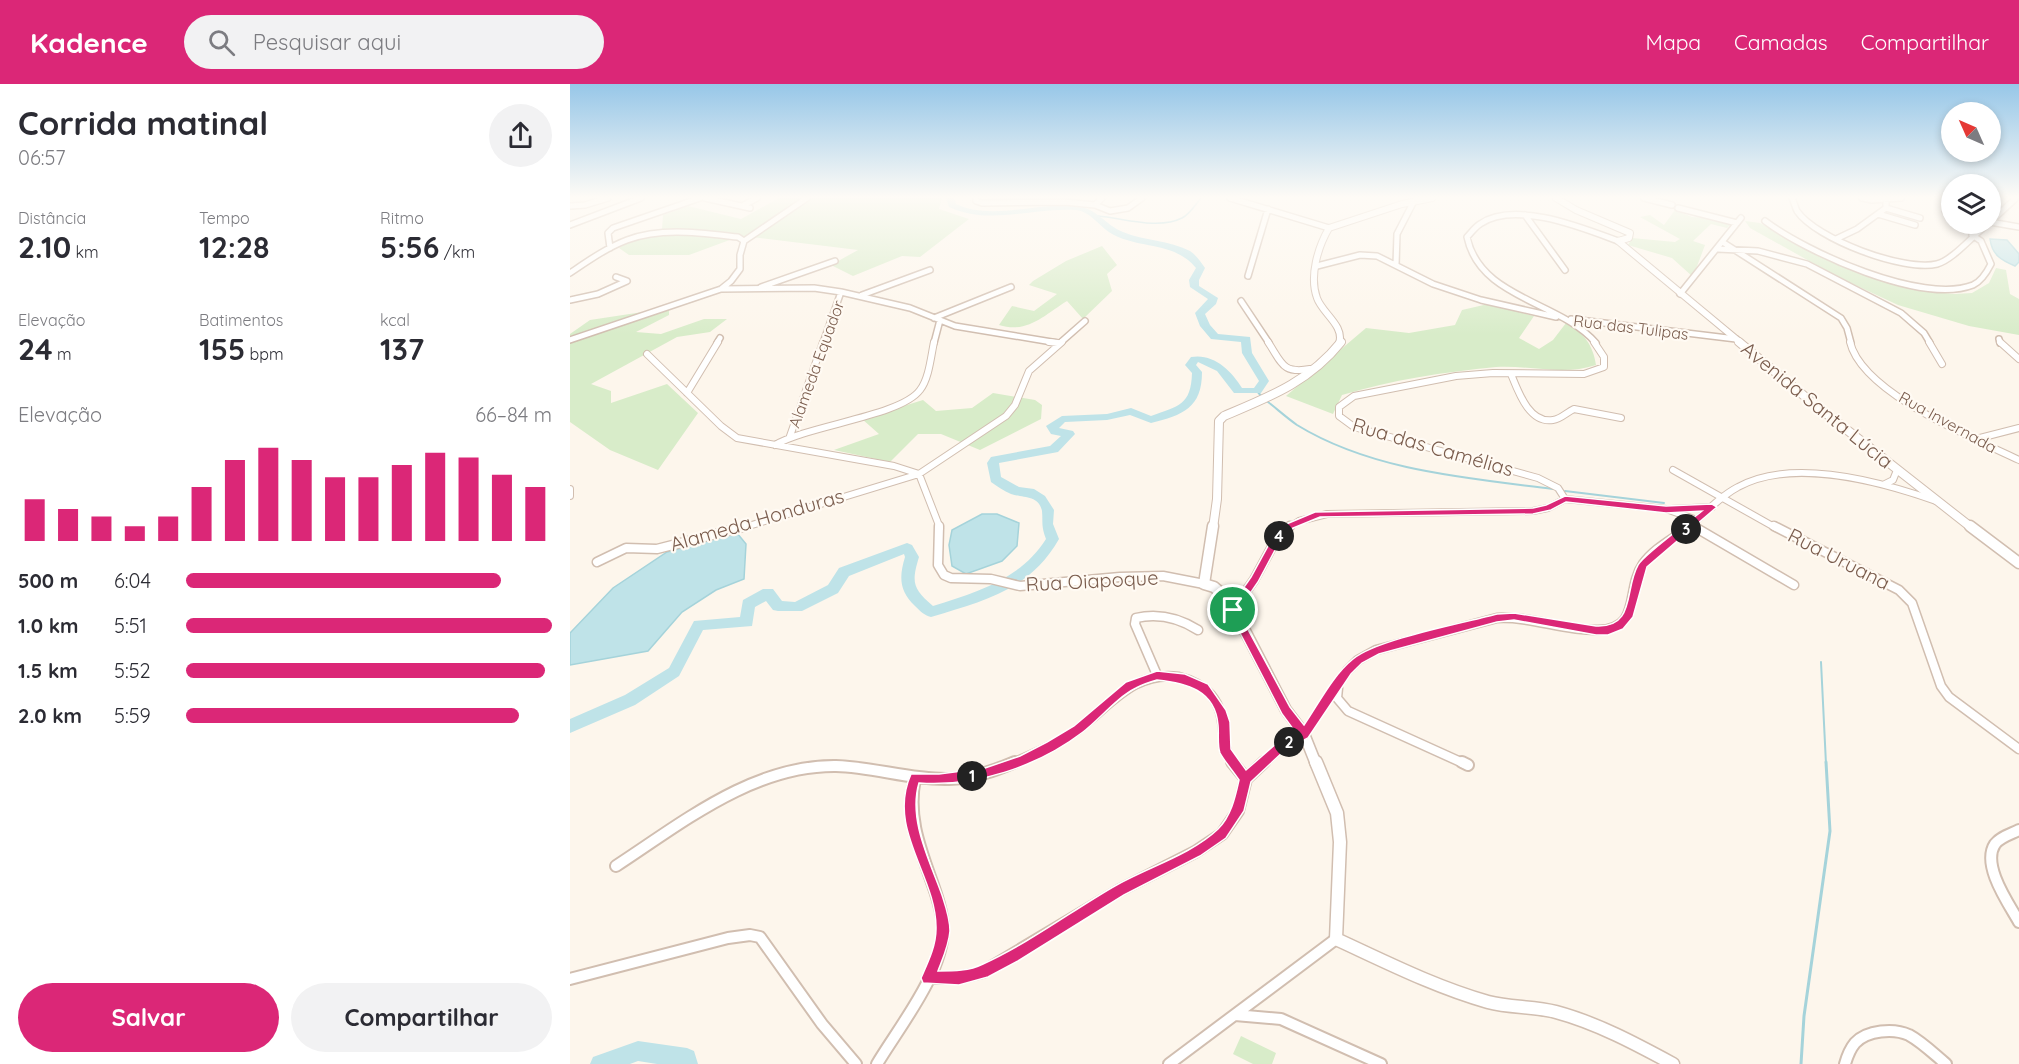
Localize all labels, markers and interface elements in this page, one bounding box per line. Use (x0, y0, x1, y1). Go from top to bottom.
search box (184, 15, 604, 69)
text: Kadence (30, 25, 148, 60)
icon: search (205, 26, 238, 59)
text: Pesquisar aqui (253, 28, 401, 56)
text: Mapa (1646, 29, 1701, 55)
text: Camadas (1734, 29, 1828, 55)
text: Compartilhar (1861, 29, 1989, 55)
text: Corrida matinal (18, 102, 268, 143)
north arrow (1941, 102, 2001, 162)
map controls (1941, 102, 2001, 234)
button: share (489, 104, 552, 167)
text: 06:57 (18, 145, 66, 170)
button: layers (1941, 174, 2001, 234)
text: Distância (18, 208, 86, 228)
text: Tempo (199, 208, 250, 228)
text: Ritmo (380, 208, 424, 228)
text: 2.10 (18, 228, 71, 266)
text: 12:28 (199, 228, 269, 266)
text: 5:56 (380, 228, 439, 266)
text: km (71, 242, 99, 262)
text: /km (439, 242, 475, 262)
street label: Alameda Equador (784, 298, 848, 430)
text: Elevação (18, 310, 85, 330)
text: Batimentos (199, 310, 283, 330)
text: kcal (380, 310, 410, 330)
street label: Rua das Tulipas (1572, 310, 1690, 344)
text: 24 (18, 330, 53, 368)
text: 155 (199, 330, 245, 368)
text: 137 (380, 330, 424, 368)
street label: Avenida Santa Lúcia (1736, 336, 1898, 473)
text: m (53, 344, 72, 364)
text: bpm (245, 344, 284, 364)
street label: Rua Invernada (1896, 387, 2000, 457)
text: Elevação (18, 402, 102, 427)
text: 66–84 m (475, 402, 552, 427)
street label: Rua das Camélias (1350, 412, 1517, 481)
street label: Alameda Honduras (667, 483, 847, 556)
pin: 3 (1671, 514, 1701, 544)
text: 3 (1682, 519, 1690, 539)
pin: 4 (1264, 521, 1294, 551)
street label: Rua Uruana (1784, 522, 1894, 595)
text: 4 (1274, 526, 1284, 546)
street label: Rua Oiapoque (1025, 565, 1159, 596)
text: 500 m (18, 568, 78, 593)
text: 6:04 (114, 568, 151, 593)
pin (1207, 584, 1258, 635)
icon: arrive (1216, 593, 1249, 626)
text: 1.0 km (18, 613, 78, 638)
text: 5:51 (114, 613, 147, 638)
text: 1.5 km (18, 658, 78, 683)
text: 5:52 (114, 658, 151, 683)
text: 2.0 km (18, 703, 82, 728)
text: 5:59 (114, 703, 151, 728)
pin: 2 (1274, 727, 1304, 757)
text: 2 (1284, 732, 1294, 752)
pin: 1 (957, 761, 987, 791)
text: 1 (969, 766, 975, 786)
button: Salvar (18, 983, 279, 1052)
button: Compartilhar (291, 983, 552, 1052)

